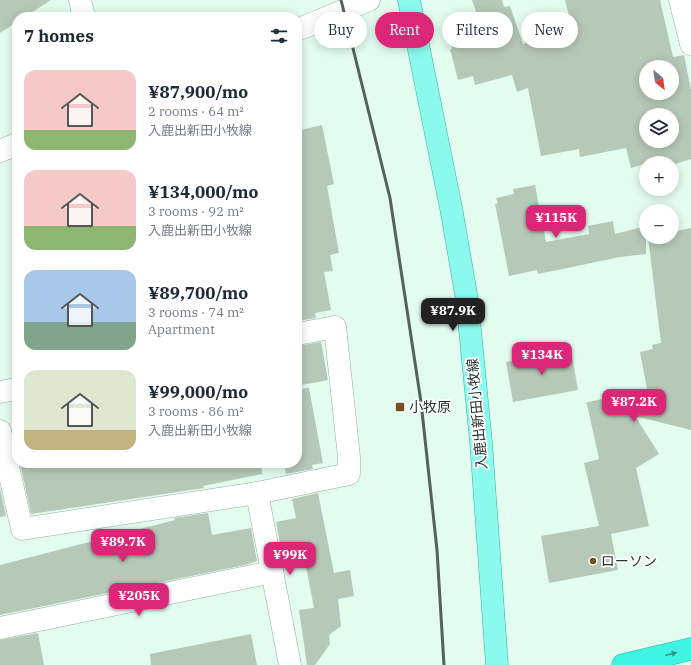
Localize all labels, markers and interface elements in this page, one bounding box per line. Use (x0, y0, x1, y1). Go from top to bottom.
chip: Buy (314, 12, 367, 48)
chip: Rent (375, 12, 434, 48)
chip: Filters (442, 12, 513, 48)
chip: New (521, 12, 578, 48)
text: 7 homes (24, 25, 94, 47)
icon: filters (268, 25, 290, 47)
north arrow (639, 60, 679, 100)
map controls (639, 60, 679, 244)
text: ¥87,900/mo (148, 81, 248, 103)
icon: home (56, 86, 104, 134)
text: 2 rooms · 64 m² (148, 103, 244, 120)
button: layers (639, 108, 679, 148)
text: 入鹿出新田小牧線 (148, 122, 252, 139)
button: + (639, 156, 679, 196)
text: ¥134,000/mo (148, 181, 258, 203)
icon: home (56, 186, 104, 234)
text: 3 rooms · 92 m² (148, 203, 244, 220)
button: − (639, 204, 679, 244)
pin: ¥115K (528, 205, 584, 239)
text: ¥115K (535, 209, 577, 226)
text: 入鹿出新田小牧線 (148, 222, 252, 239)
text: ¥89,700/mo (148, 282, 248, 304)
icon: home (56, 286, 104, 334)
pin: ¥87.9K (420, 298, 486, 332)
text: ¥87.9K (430, 302, 476, 319)
text: 3 rooms · 74 m² (148, 304, 244, 321)
text: Apartment (148, 321, 215, 338)
pin: ¥134K (514, 342, 570, 376)
text: ¥134K (521, 346, 563, 363)
street label: 入鹿出新田小牧線 (463, 357, 491, 471)
text: ¥99,000/mo (148, 381, 248, 403)
icon: home (56, 386, 104, 434)
pin: ¥87.2K (601, 389, 667, 423)
text: ¥87.2K (611, 393, 657, 410)
place label: 小牧原 (409, 398, 451, 416)
marker: 小牧原 (394, 401, 406, 413)
text: 3 rooms · 86 m² (148, 403, 244, 420)
text: 入鹿出新田小牧線 (148, 422, 252, 439)
pin: ¥89.7K (90, 529, 156, 563)
text: ¥89.7K (100, 533, 146, 550)
pin: ¥99K (266, 542, 314, 576)
text: ¥99K (273, 546, 307, 563)
place label: ローソン (601, 552, 657, 570)
marker: ローソン (588, 556, 598, 566)
pin: ¥205K (111, 583, 167, 617)
text: ¥205K (118, 587, 160, 604)
one-way arrow (664, 650, 677, 656)

